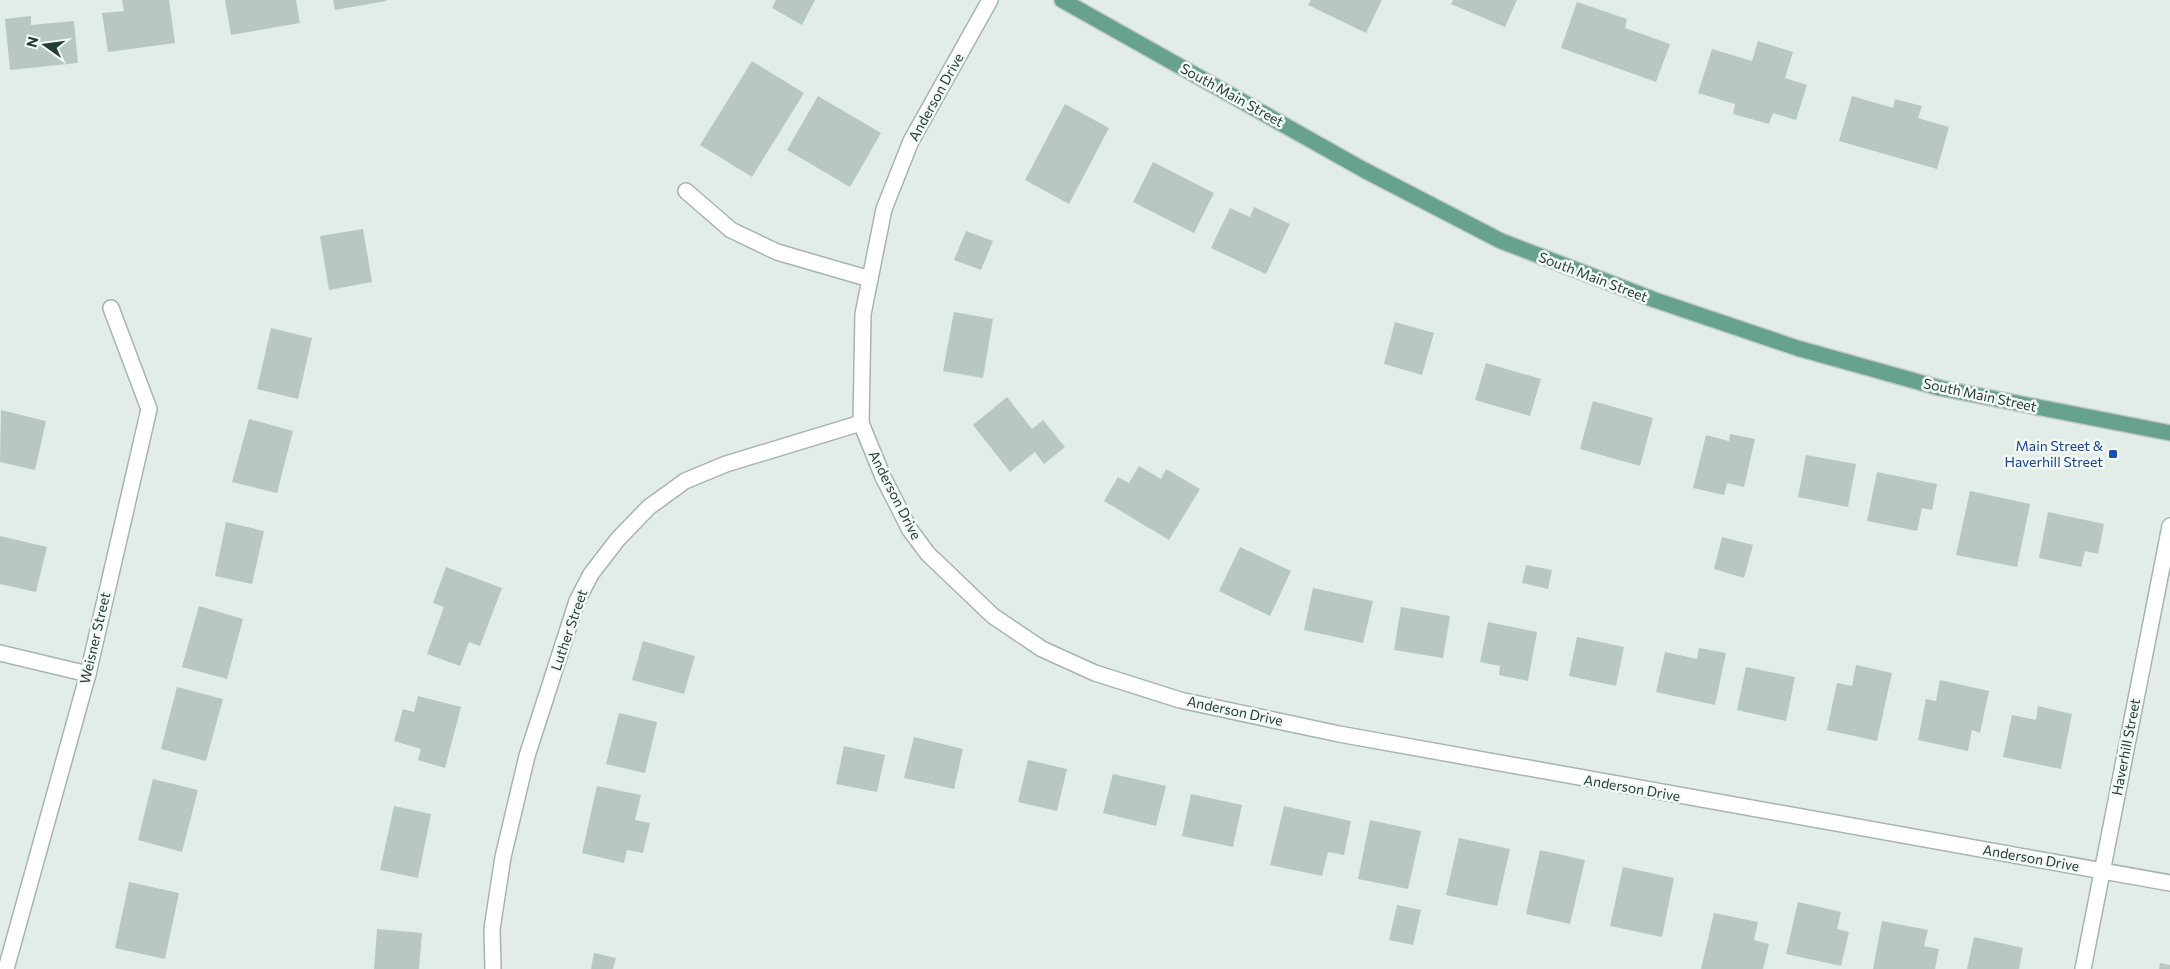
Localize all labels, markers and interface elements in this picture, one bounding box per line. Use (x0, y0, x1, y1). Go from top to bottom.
north arrow (20, 20, 70, 70)
text: N (22, 35, 41, 49)
street label: Anderson Drive (904, 50, 967, 144)
street label: South Main Street (1178, 59, 1287, 130)
street label: South Main Street (1536, 248, 1650, 305)
street label: South Main Street (1922, 374, 2039, 415)
place label: Main Street & Haverhill Street (2004, 437, 2104, 470)
street label: Anderson Drive (866, 447, 925, 542)
marker: Main Street & Haverhill Street (2107, 448, 2119, 460)
street label: Luther Street (547, 587, 590, 673)
street label: Weisner Street (76, 590, 113, 686)
street label: Anderson Drive (1186, 692, 1285, 729)
street label: Haverhill Street (2108, 697, 2143, 797)
street label: Anderson Drive (1582, 771, 1682, 804)
street label: Anderson Drive (1981, 841, 2081, 874)

